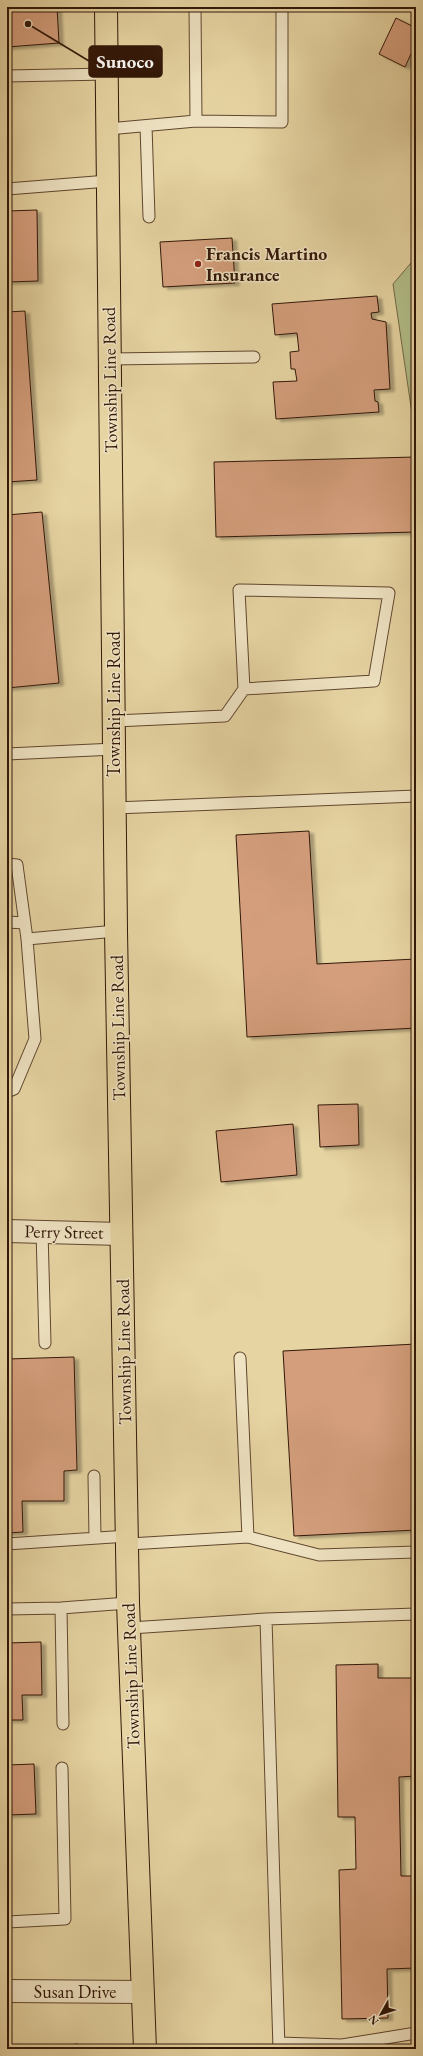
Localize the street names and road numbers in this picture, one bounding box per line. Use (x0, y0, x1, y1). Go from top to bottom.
street label: Township Line Road (97, 306, 122, 453)
street label: Township Line Road (102, 630, 125, 777)
street label: Township Line Road (105, 954, 130, 1101)
street label: Perry Street (24, 1219, 104, 1244)
street label: Township Line Road (111, 1278, 136, 1425)
street label: Township Line Road (116, 1602, 145, 1749)
street label: Susan Drive (34, 1980, 116, 2003)

